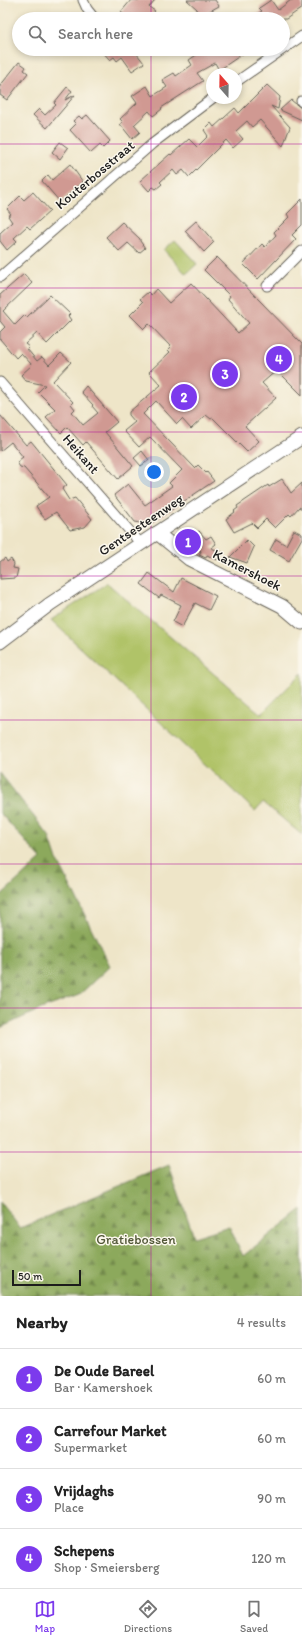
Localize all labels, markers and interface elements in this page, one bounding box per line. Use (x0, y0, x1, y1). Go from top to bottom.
search box (12, 12, 290, 56)
icon: search (26, 23, 48, 45)
text: Search here (58, 25, 133, 43)
north arrow (206, 68, 242, 104)
street label: Kouterbosstraat (52, 137, 138, 213)
pin: 4 (266, 344, 292, 374)
pin: 3 (212, 359, 238, 389)
pin: 2 (171, 382, 197, 412)
street label: Heikant (59, 431, 103, 477)
your location (144, 462, 164, 482)
street label: Gentsesteenweg (95, 490, 187, 560)
pin: 1 (175, 527, 201, 557)
street label: Kamershoek (210, 545, 284, 595)
park label: Gratiebossen (96, 1231, 176, 1248)
scale bar (12, 1268, 81, 1287)
text: 50 m (18, 1270, 42, 1283)
text: Nearby (16, 1312, 68, 1332)
text: 4 results (237, 1315, 286, 1330)
text: De Oude Bareel (54, 1362, 154, 1380)
text: 1 (26, 1371, 32, 1386)
text: 60 m (257, 1371, 286, 1386)
text: Bar · Kamershoek (54, 1380, 153, 1395)
text: Carrefour Market (54, 1422, 167, 1440)
text: 2 (26, 1431, 32, 1446)
text: 60 m (257, 1431, 286, 1446)
text: Supermarket (54, 1440, 127, 1455)
text: Vrijdaghs (54, 1482, 114, 1500)
text: 3 (25, 1491, 33, 1506)
text: 90 m (257, 1491, 286, 1506)
text: Place (54, 1500, 84, 1515)
text: Schepens (54, 1542, 115, 1560)
text: 4 (25, 1551, 33, 1566)
text: 120 m (251, 1551, 286, 1566)
text: Shop · Smeiersberg (54, 1560, 160, 1575)
tab: Map (34, 1598, 56, 1635)
tab: Directions (124, 1598, 172, 1635)
tab: Saved (240, 1598, 268, 1635)

